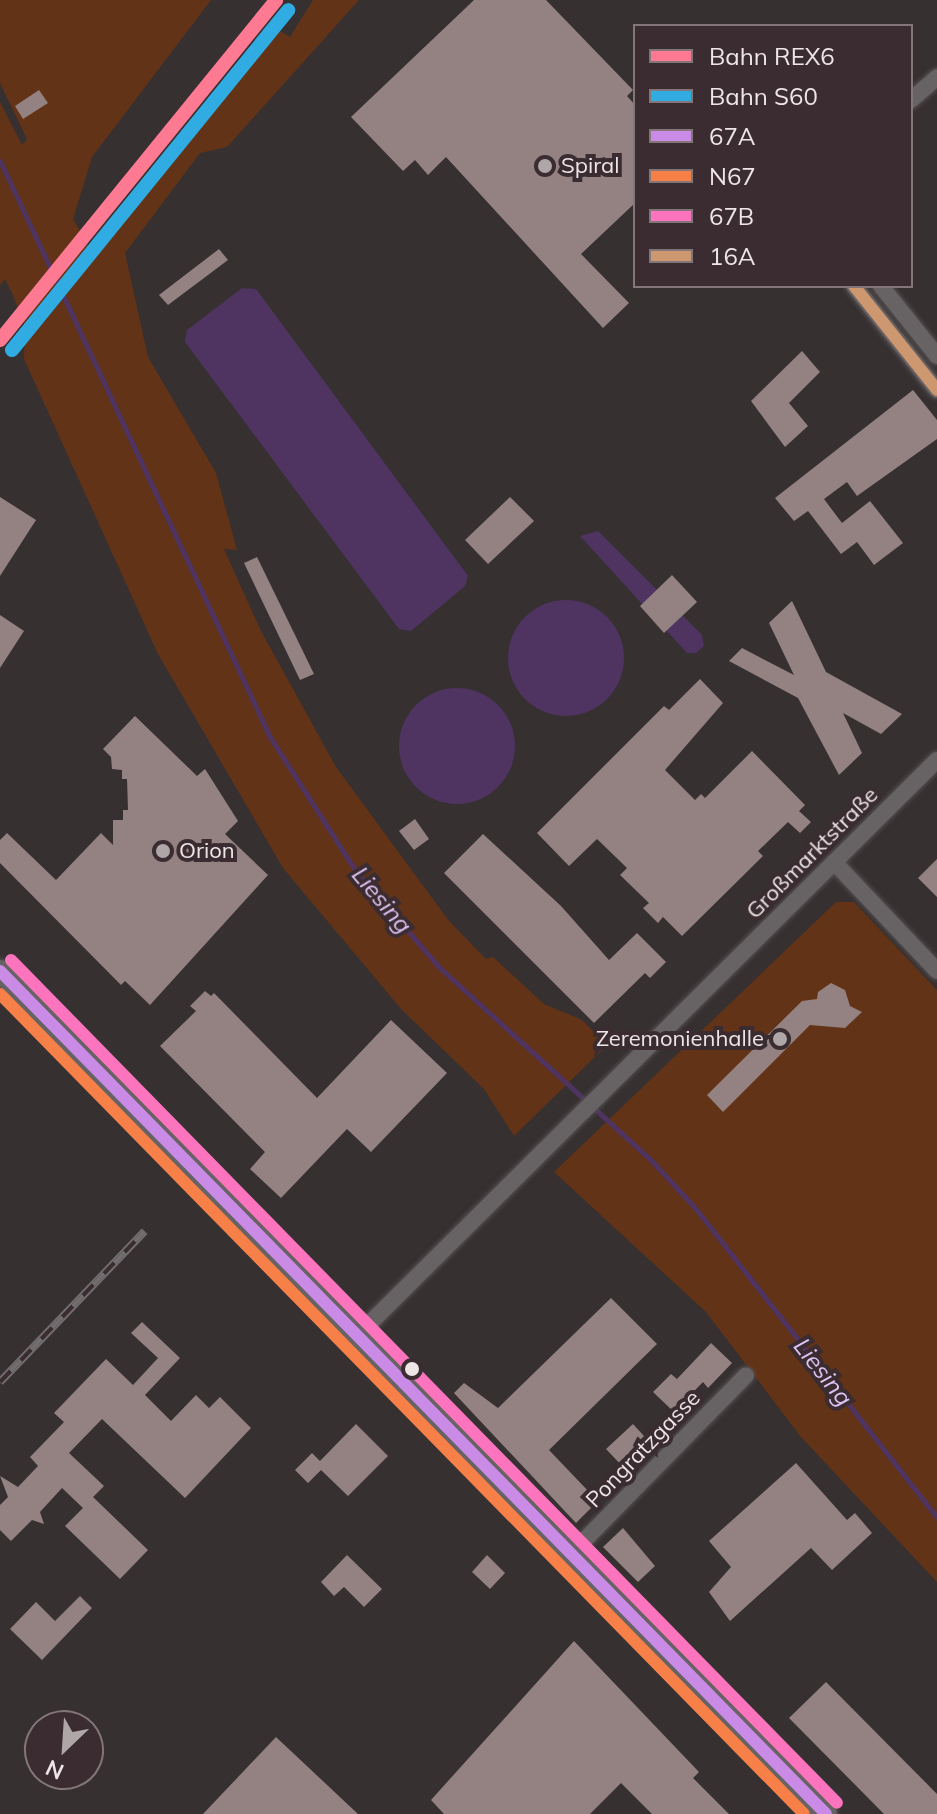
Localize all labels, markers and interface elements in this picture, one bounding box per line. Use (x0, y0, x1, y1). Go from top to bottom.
legend (633, 24, 913, 288)
text: Bahn REX6 (709, 41, 835, 71)
text: Bahn S60 (709, 81, 818, 111)
text: 67A (709, 121, 755, 151)
place label: Spiral (561, 153, 619, 179)
marker: Spiral (536, 157, 554, 175)
text: N67 (709, 161, 756, 191)
text: 67B (709, 201, 754, 231)
text: 16A (709, 241, 755, 271)
street label: Großmarktstraße (741, 782, 883, 924)
place label: Orion (179, 838, 235, 864)
marker: Orion (154, 842, 172, 860)
water label: Liesing (346, 861, 418, 939)
place label: Zeremonienhalle (596, 1026, 764, 1052)
marker: Zeremonienhalle (771, 1030, 789, 1048)
water label: Liesing (788, 1332, 858, 1412)
unlabelled marker (404, 1361, 420, 1377)
street label: Pongratzgasse (580, 1385, 706, 1513)
north arrow (24, 1710, 104, 1790)
text: N (41, 1754, 68, 1786)

